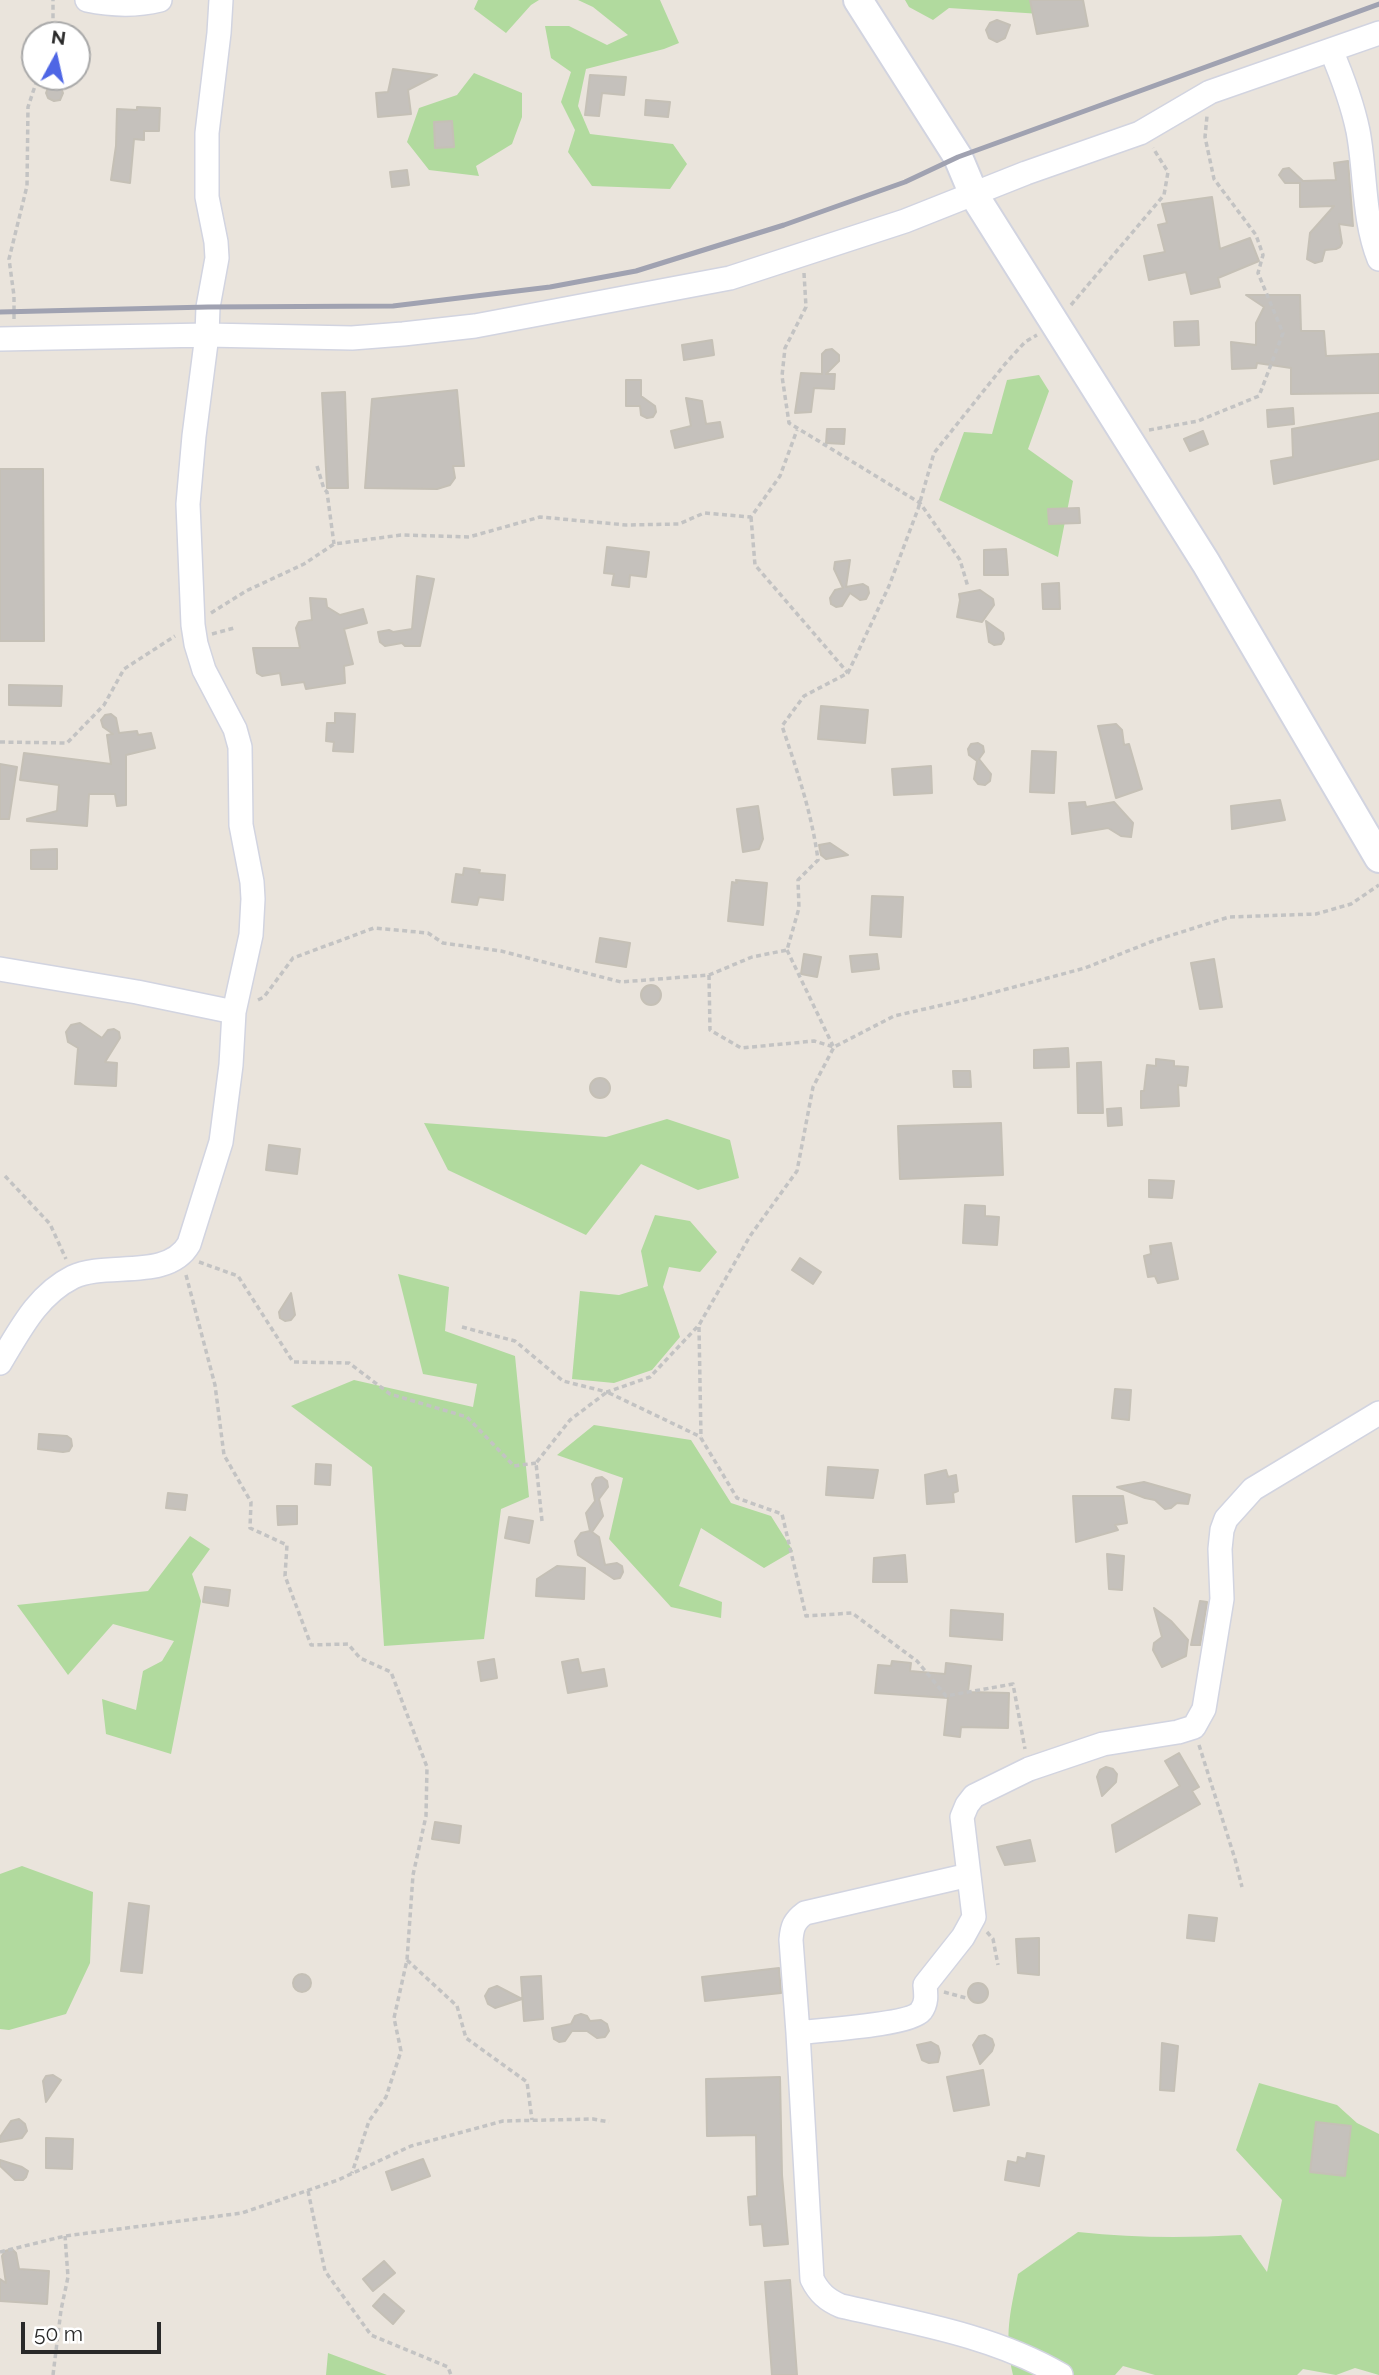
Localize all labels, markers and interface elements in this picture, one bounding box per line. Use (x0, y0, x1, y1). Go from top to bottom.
north arrow (21, 21, 91, 91)
text: N (50, 25, 67, 49)
scale bar (24, 2308, 164, 2352)
text: 50 m (34, 2321, 83, 2346)

